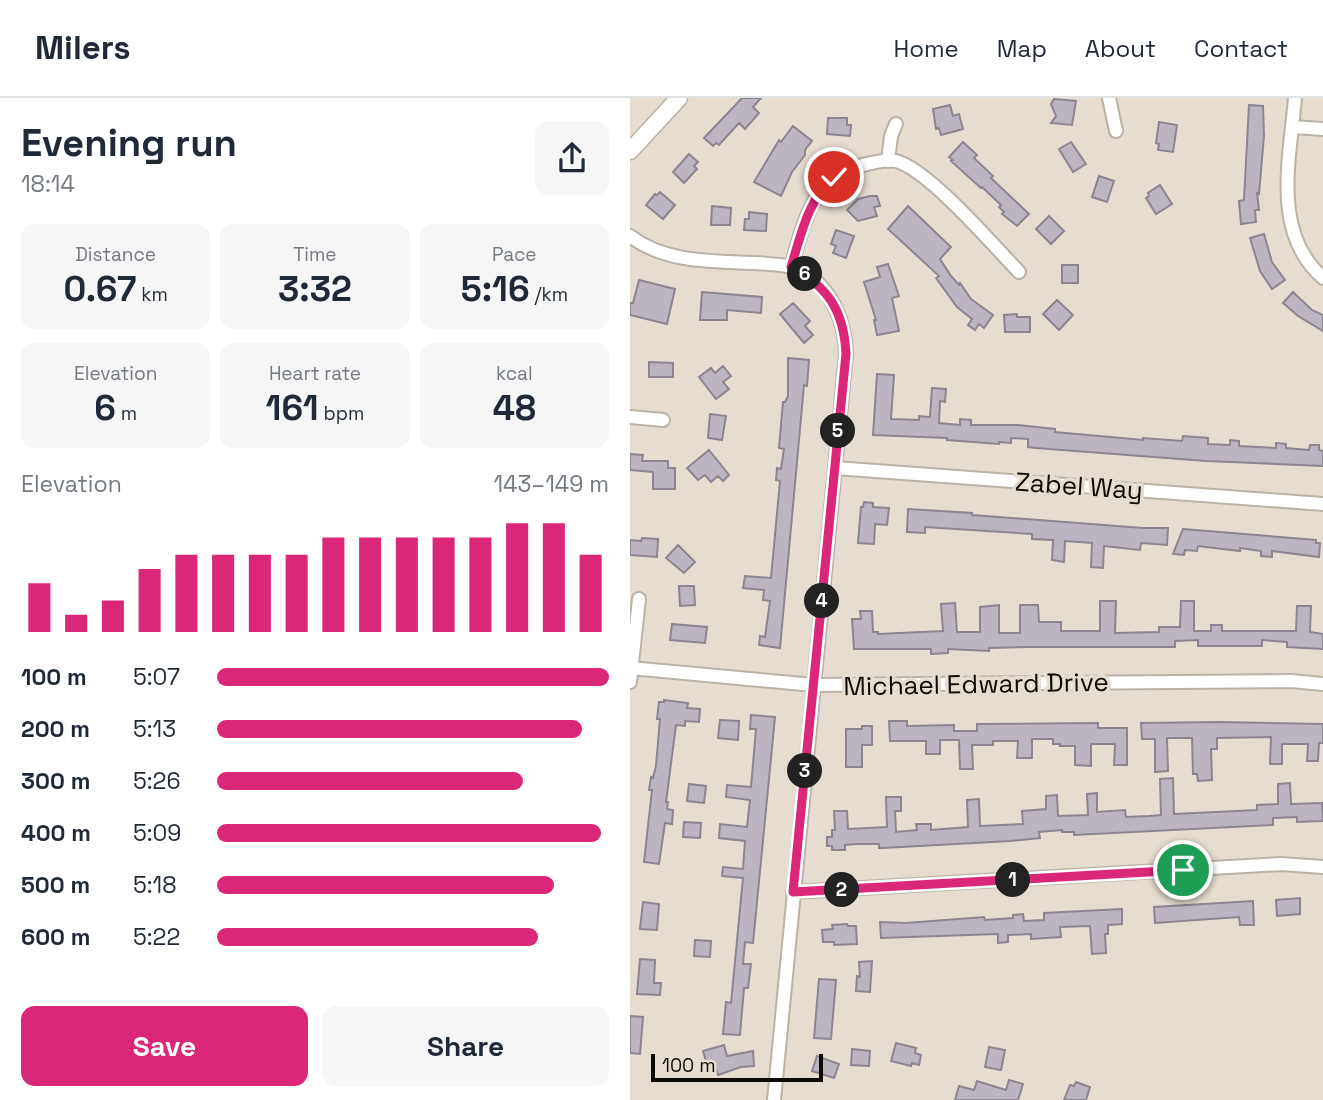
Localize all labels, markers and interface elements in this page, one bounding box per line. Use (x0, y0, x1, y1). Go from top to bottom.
text: Milers (35, 27, 131, 69)
text: Home (893, 33, 959, 64)
text: Map (997, 33, 1047, 64)
text: About (1085, 33, 1156, 64)
text: Contact (1194, 33, 1288, 64)
text: Evening run (21, 119, 237, 167)
button: share (535, 121, 609, 195)
pin (804, 147, 864, 207)
icon: check (815, 158, 853, 196)
text: 18:14 (21, 169, 75, 199)
text: Distance (75, 242, 156, 267)
text: Time (293, 242, 337, 267)
text: Pace (492, 242, 537, 267)
pin: 6 (788, 256, 822, 292)
text: 6 (799, 261, 810, 286)
text: 0.67 (64, 267, 136, 311)
text: 3:32 (278, 267, 352, 311)
text: 5:16 (461, 267, 530, 311)
text: km (136, 282, 168, 307)
text: /km (530, 282, 568, 307)
text: Elevation (74, 361, 157, 386)
text: Heart rate (269, 361, 361, 386)
text: kcal (496, 361, 533, 386)
text: 6 (94, 386, 116, 430)
text: 161 (266, 386, 319, 430)
text: 48 (493, 386, 536, 430)
text: m (116, 401, 137, 426)
text: bpm (319, 401, 364, 426)
pin: 5 (820, 414, 856, 448)
text: 5 (832, 418, 843, 443)
street label: Zabel Way (1014, 465, 1144, 507)
text: Elevation (21, 469, 122, 499)
text: 143–149 m (493, 469, 609, 499)
pin: 4 (804, 584, 840, 618)
text: 4 (815, 588, 828, 613)
text: 100 m (21, 662, 87, 692)
text: 5:07 (133, 662, 180, 692)
street label: Michael Edward Drive (843, 665, 1109, 703)
text: 200 m (21, 714, 90, 744)
text: 5:13 (133, 714, 176, 744)
pin: 3 (788, 754, 822, 788)
text: 3 (799, 758, 810, 783)
text: 300 m (21, 766, 90, 796)
text: 5:26 (133, 766, 181, 796)
text: 400 m (21, 818, 91, 848)
text: 5:09 (133, 818, 181, 848)
pin (1153, 840, 1213, 900)
icon: arrive (1164, 851, 1202, 889)
pin: 1 (996, 862, 1030, 898)
text: 1 (1008, 867, 1017, 892)
text: 500 m (21, 870, 90, 900)
text: 5:18 (133, 870, 177, 900)
pin: 2 (824, 872, 860, 908)
text: 2 (836, 877, 847, 902)
text: 600 m (21, 922, 91, 952)
text: 5:22 (133, 922, 180, 952)
button: Save (21, 1006, 308, 1086)
button: Share (322, 1006, 609, 1086)
scale bar (651, 1051, 822, 1083)
text: 100 m (662, 1053, 716, 1078)

